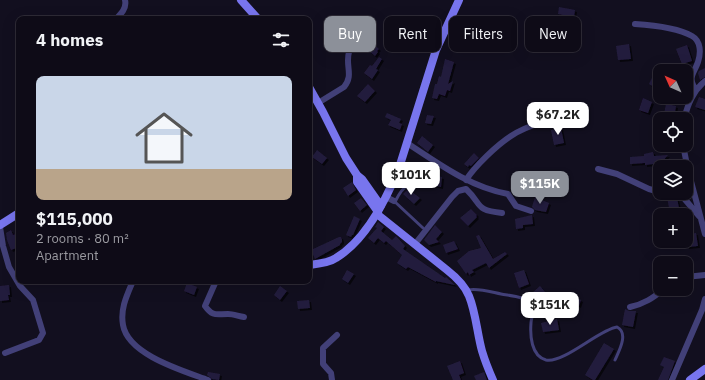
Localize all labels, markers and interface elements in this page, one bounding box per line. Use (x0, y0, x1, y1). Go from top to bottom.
chip: Buy (324, 16, 376, 52)
chip: Rent (384, 16, 441, 52)
chip: Filters (449, 16, 517, 52)
chip: New (525, 16, 581, 52)
text: 4 homes (36, 29, 103, 51)
icon: filters (270, 29, 292, 51)
north arrow (653, 64, 693, 104)
map controls (653, 64, 693, 296)
icon: home (128, 102, 200, 174)
pin: $67.2K (525, 102, 591, 136)
text: $67.2K (536, 106, 580, 123)
button: locate (653, 112, 693, 152)
button: layers (653, 160, 693, 200)
pin: $101K (383, 162, 439, 196)
text: $101K (391, 166, 431, 183)
pin: $115K (512, 171, 568, 205)
text: $115K (520, 175, 560, 192)
text: $115,000 (36, 208, 113, 230)
button: + (653, 208, 693, 248)
text: 2 rooms · 80 m² (36, 230, 129, 247)
text: Apartment (36, 247, 99, 264)
button: − (653, 256, 693, 296)
pin: $151K (522, 292, 578, 326)
text: $151K (530, 296, 570, 313)

